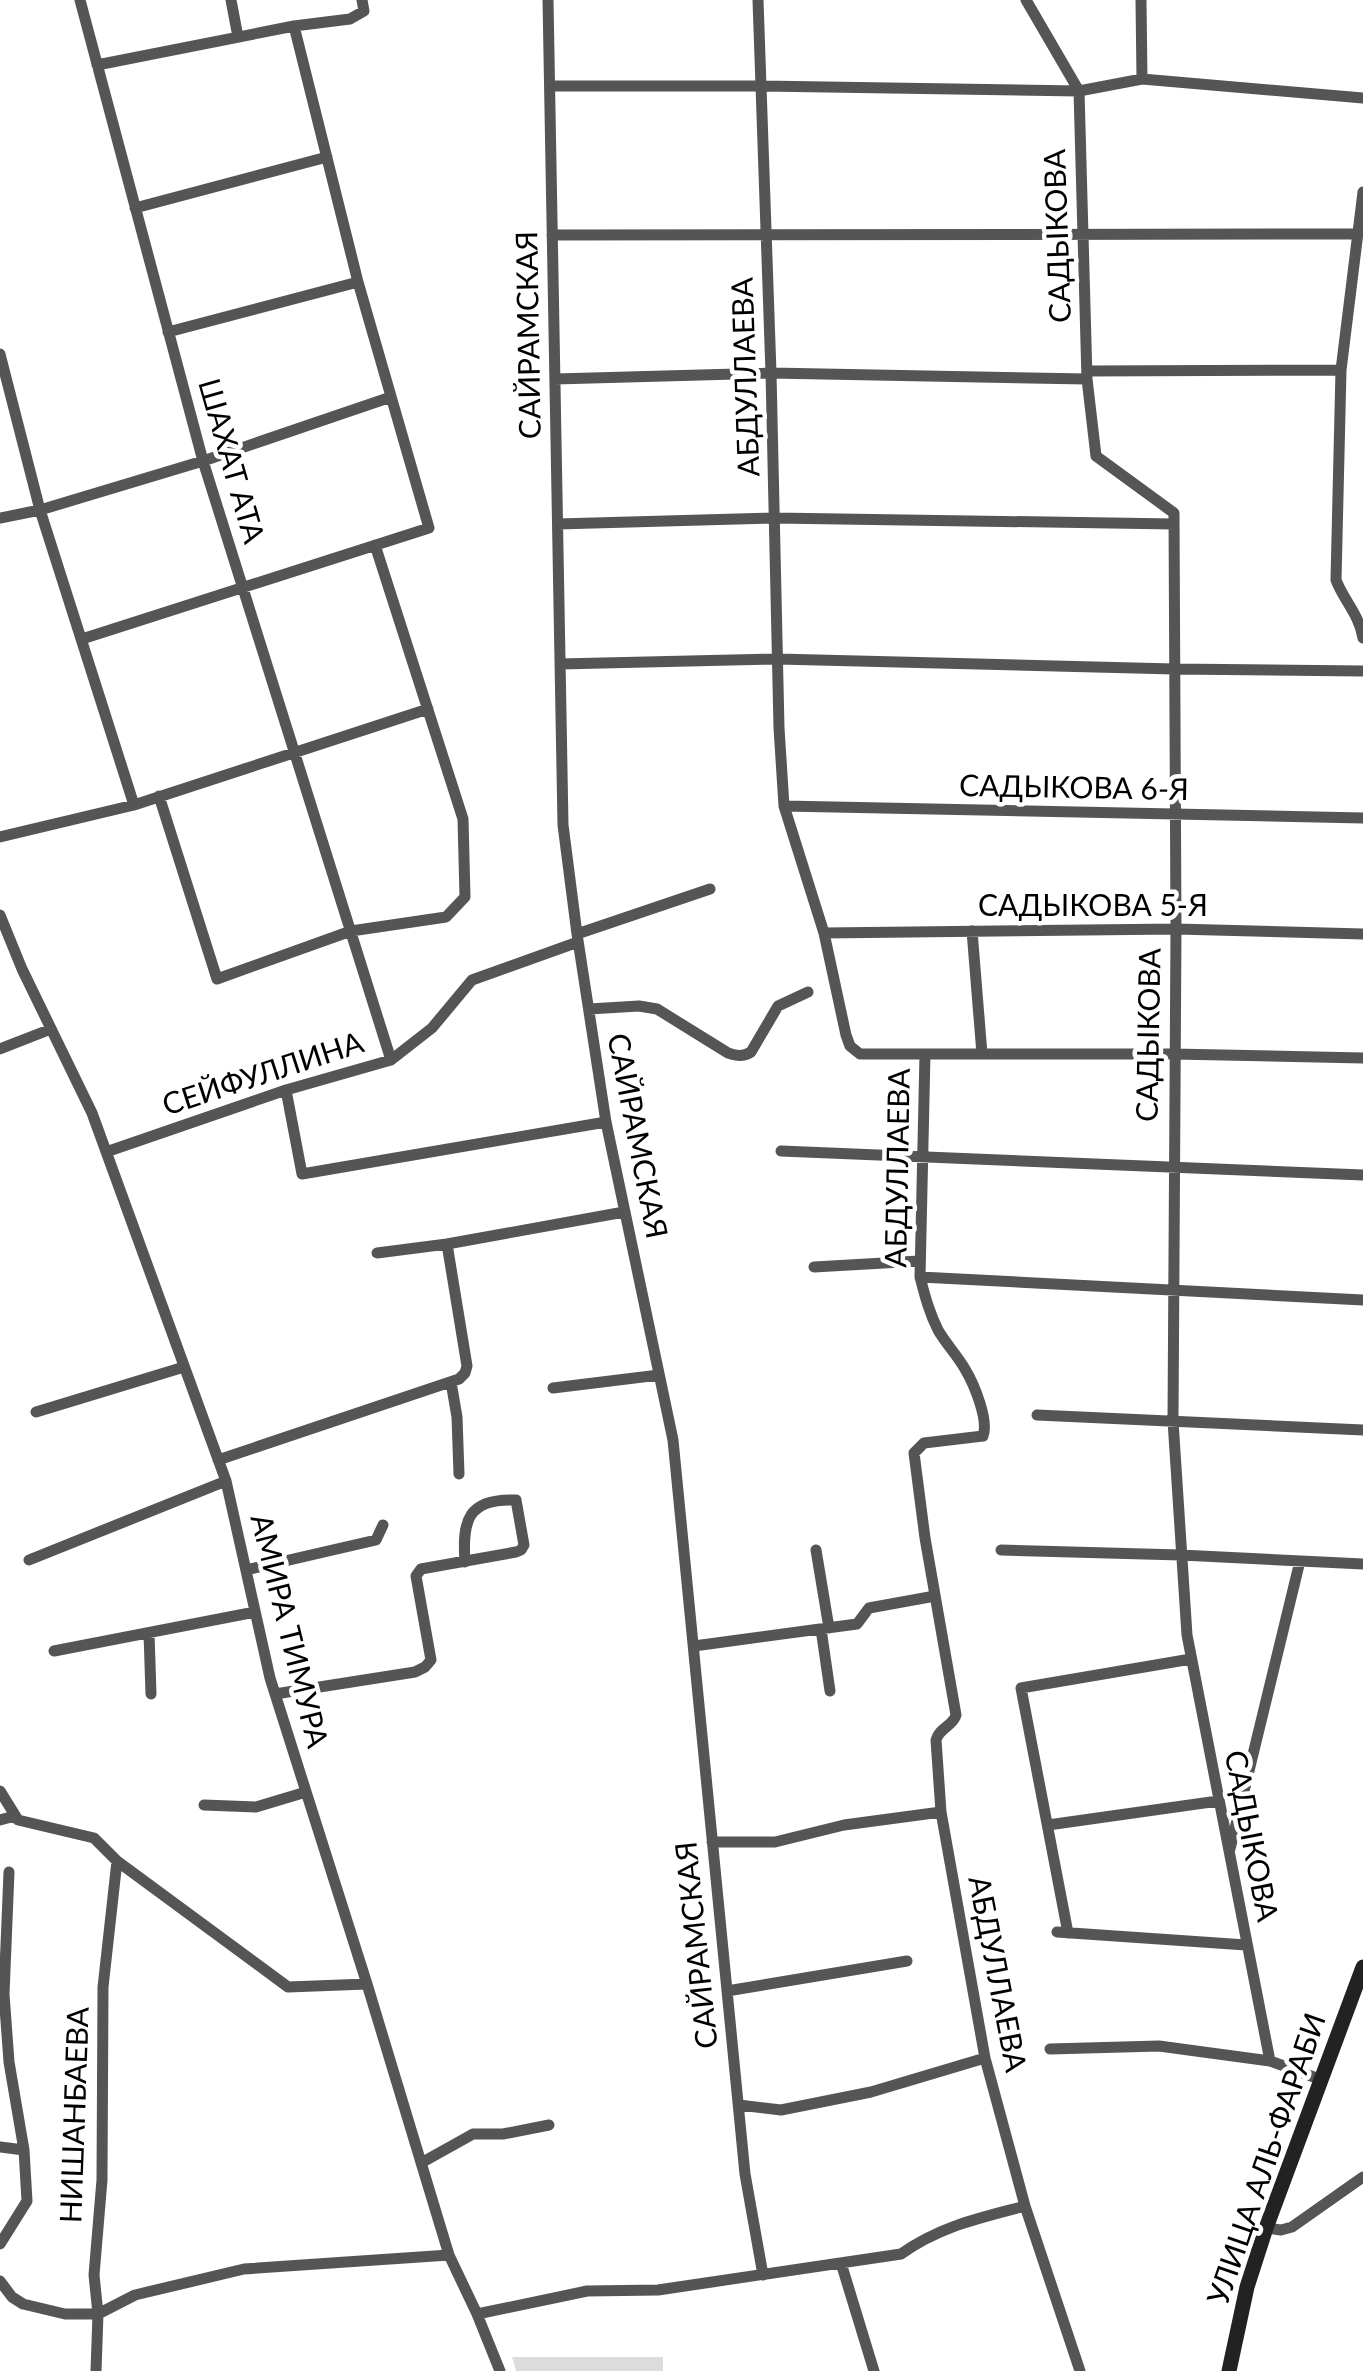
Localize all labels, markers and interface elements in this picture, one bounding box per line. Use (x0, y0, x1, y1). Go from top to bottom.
street label: САДЫКОВА (1035, 148, 1077, 323)
street label: САЙРАМСКАЯ (507, 231, 547, 439)
street label: АБДУЛЛАЕВА (723, 276, 765, 477)
street label: ШАХАТ АТА (192, 374, 274, 548)
street label: САДЫКОВА 6-Я (959, 766, 1189, 806)
street label: САДЫКОВА 5-Я (978, 886, 1208, 922)
street label: САДЫКОВА (1127, 947, 1167, 1122)
street label: СЕЙФУЛЛИНА (157, 1022, 368, 1122)
street label: САЙРАМСКАЯ (601, 1030, 676, 1241)
street label: АБДУЛЛАЕВА (876, 1067, 916, 1268)
street label: АМИРА ТИМУРА (245, 1510, 338, 1752)
street label: САДЫКОВА (1219, 1747, 1287, 1925)
street label: САЙРАМСКАЯ (666, 1840, 724, 2051)
street label: АБДУЛЛАЕВА (962, 1872, 1036, 2076)
street label: НИШАНБАЕВА (51, 2005, 95, 2224)
street label: УЛИЦА АЛЬ-ФАРАБИ (1198, 2008, 1332, 2309)

